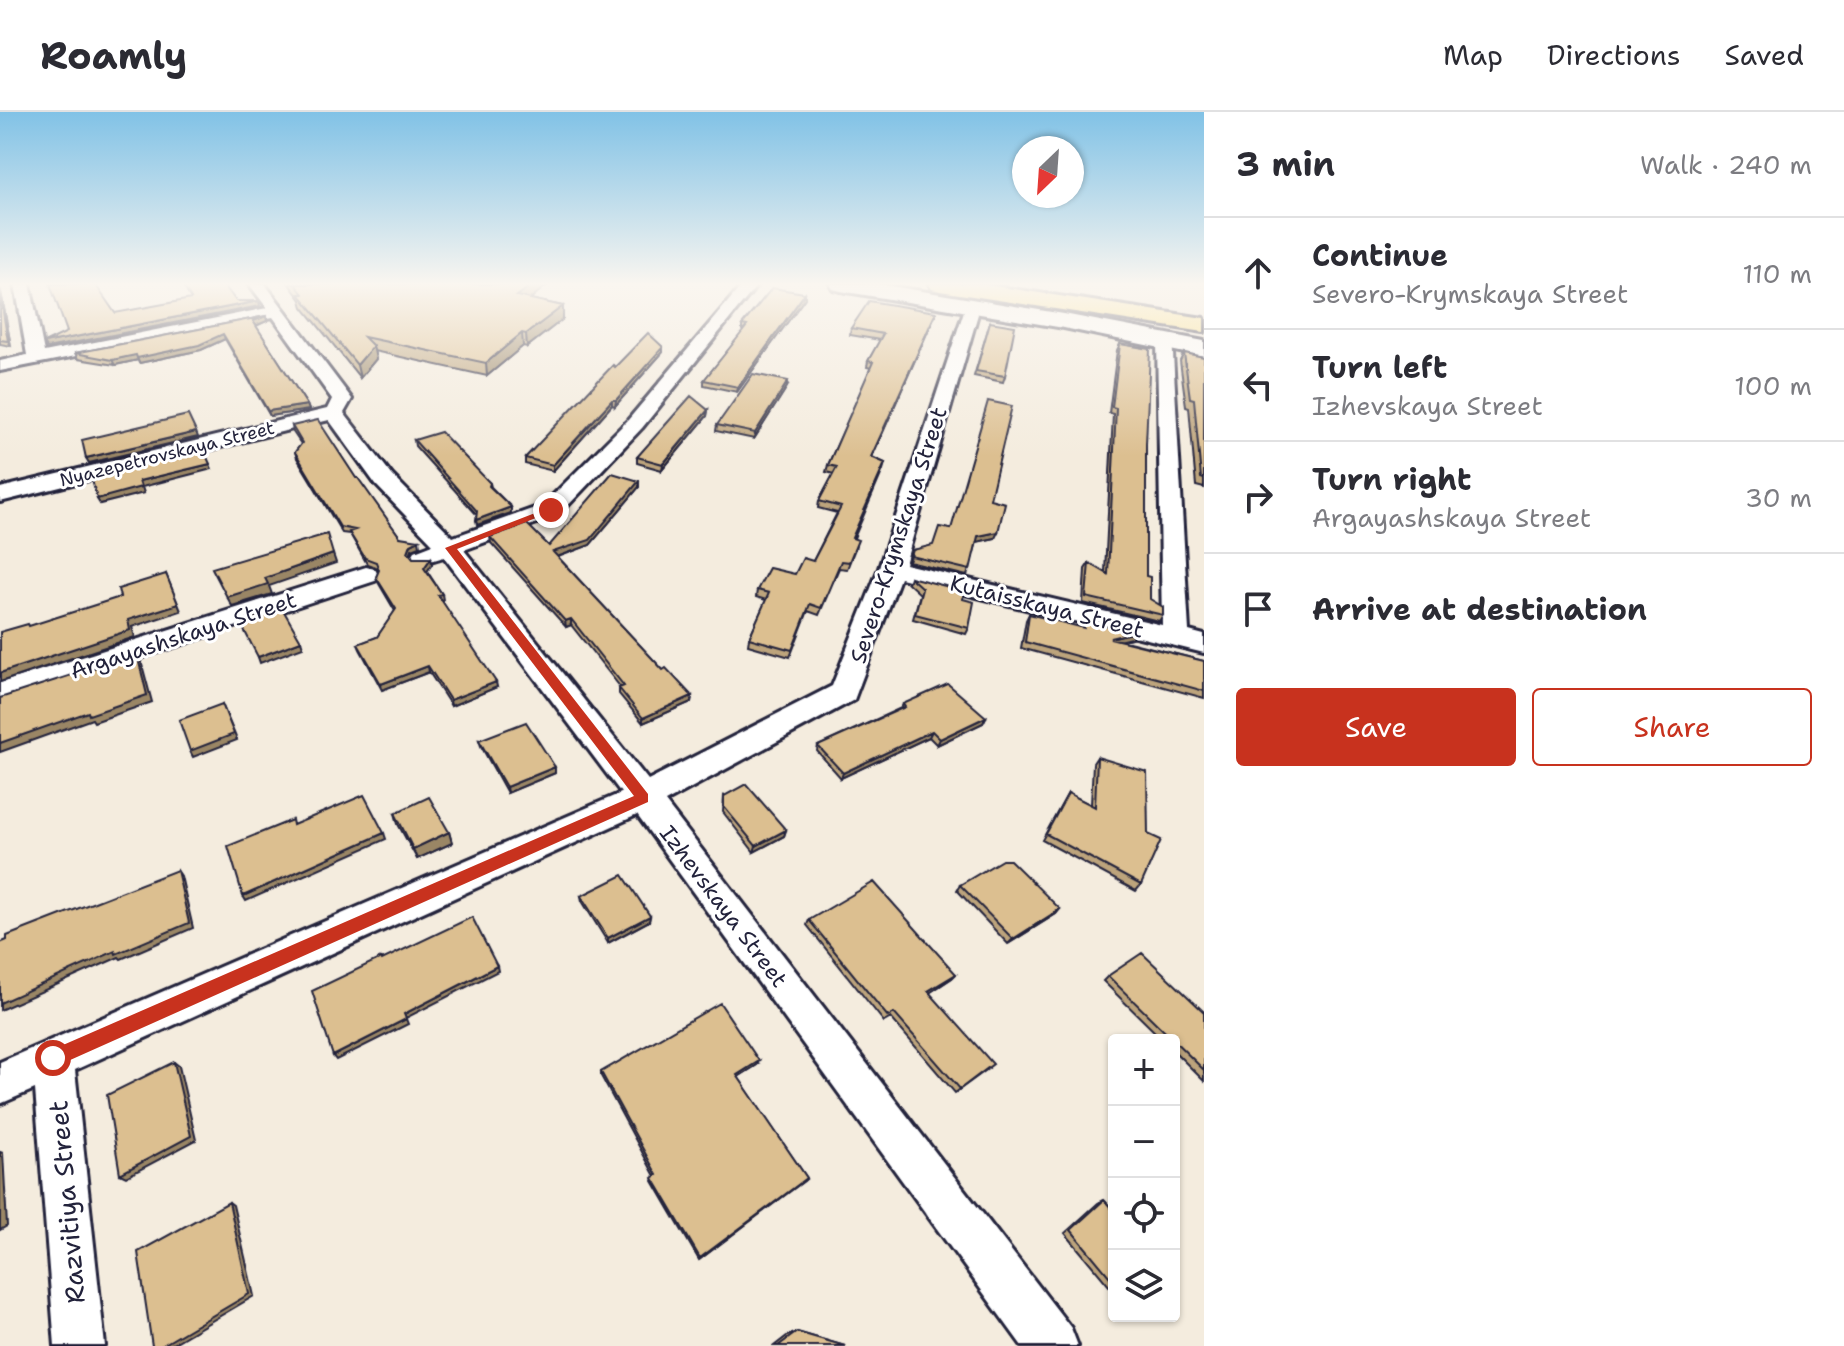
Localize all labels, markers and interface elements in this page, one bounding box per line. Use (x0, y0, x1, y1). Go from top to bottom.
text: Roamly (40, 30, 187, 81)
text: Map (1443, 36, 1503, 74)
text: Directions (1547, 36, 1681, 74)
text: Saved (1725, 36, 1804, 74)
north arrow (1012, 136, 1084, 208)
text: 3 min (1236, 141, 1335, 187)
text: Walk · 240 m (1640, 147, 1812, 182)
text: Continue (1312, 235, 1448, 276)
icon: ahead (1236, 251, 1280, 295)
text: 110 m (1742, 256, 1812, 291)
text: Severo-Krymskaya Street (1312, 276, 1628, 311)
text: Turn left (1312, 347, 1447, 388)
icon: left (1236, 363, 1280, 407)
text: 100 m (1734, 368, 1812, 403)
text: Izhevskaya Street (1312, 388, 1543, 423)
street label: Severo-Krymskaya Street (843, 403, 954, 667)
street label: Nyazepetrovskaya Street (57, 416, 277, 492)
text: Turn right (1312, 459, 1471, 500)
icon: right (1236, 475, 1280, 519)
text: 30 m (1745, 480, 1812, 515)
route end (533, 492, 569, 528)
text: Argayashskaya Street (1312, 500, 1591, 535)
street label: Kutaisskaya Street (947, 568, 1147, 645)
street label: Argayashskaya Street (66, 585, 300, 686)
icon: arrive (1236, 587, 1280, 631)
text: Arrive at destination (1312, 589, 1647, 630)
button: Save (1236, 688, 1516, 766)
button: Share (1532, 688, 1812, 766)
street label: Izhevskaya Street (653, 820, 794, 993)
map controls (1108, 1034, 1180, 1322)
button: + (1108, 1034, 1180, 1106)
route start (35, 1040, 71, 1076)
street label: Razvitiya Street (40, 1099, 93, 1305)
button: − (1108, 1106, 1180, 1178)
button: locate (1108, 1178, 1180, 1250)
button: layers (1108, 1250, 1180, 1322)

